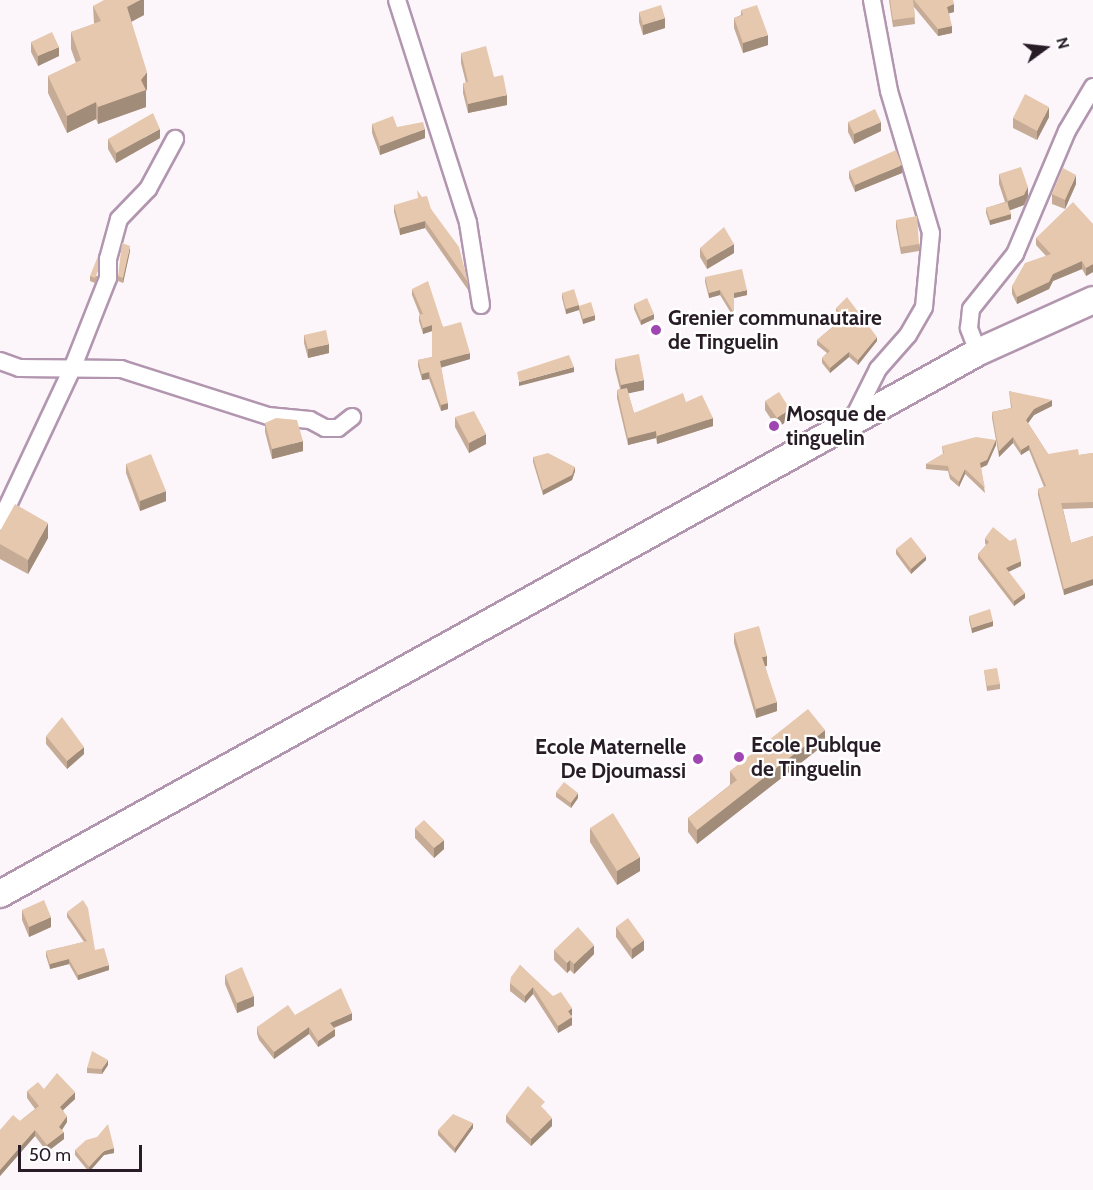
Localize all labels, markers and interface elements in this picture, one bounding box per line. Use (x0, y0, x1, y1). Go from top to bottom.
north arrow (1015, 18, 1075, 78)
text: N (1052, 35, 1074, 51)
place label: Grenier communautaire de Tinguelin (668, 305, 882, 355)
marker: Grenier communautaire de Tinguelin (649, 323, 663, 337)
place label: Mosque de tinguelin (786, 401, 886, 451)
marker: Mosque de tinguelin (767, 419, 781, 433)
place label: Ecole Publque de Tinguelin (751, 732, 881, 782)
place label: Ecole Maternelle De Djoumassi (535, 734, 686, 784)
marker: Ecole Publque de Tinguelin (732, 750, 746, 764)
marker: Ecole Maternelle De Djoumassi (691, 752, 705, 766)
scale bar (21, 1133, 146, 1171)
text: 50 m (29, 1144, 71, 1166)

